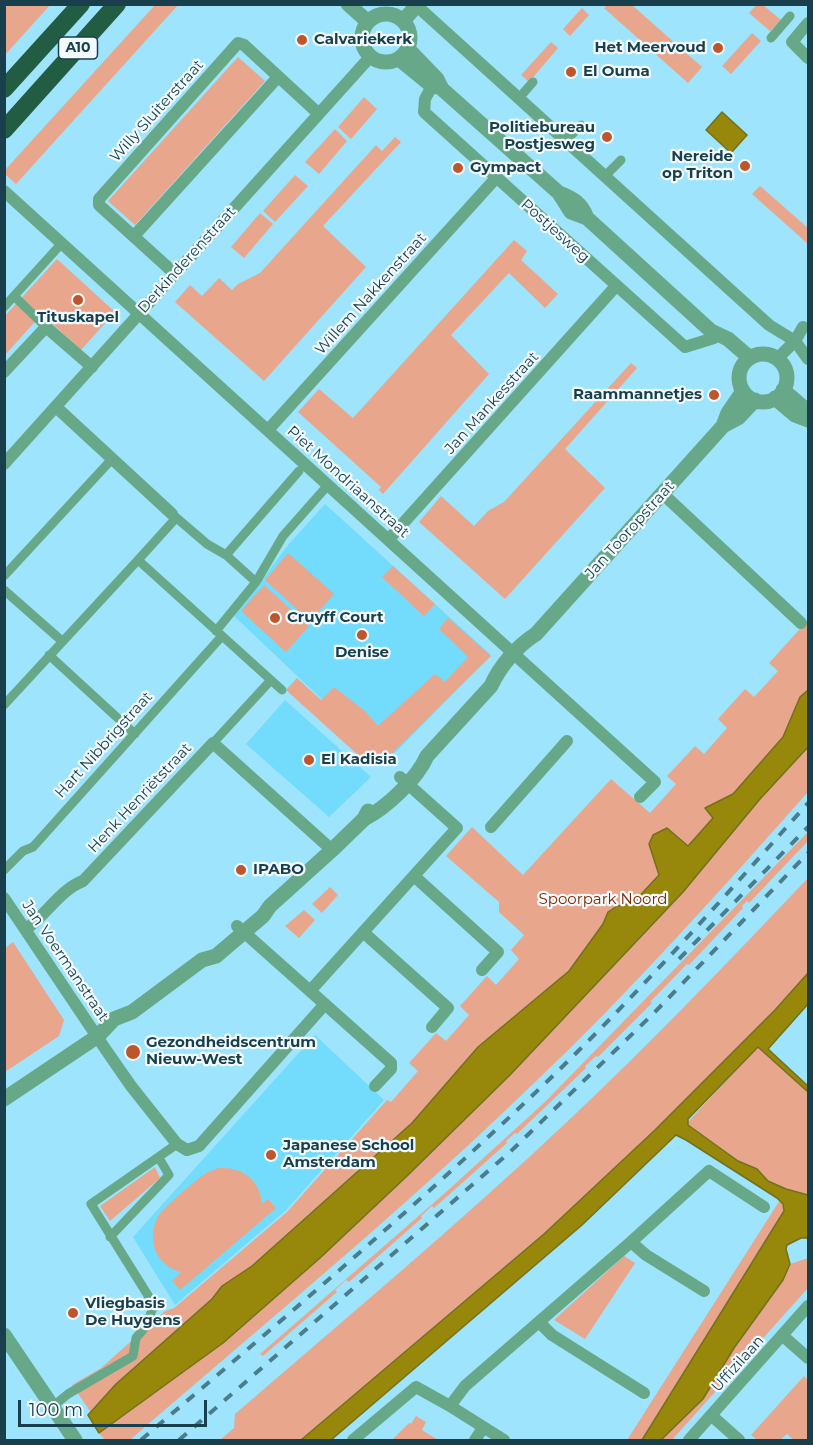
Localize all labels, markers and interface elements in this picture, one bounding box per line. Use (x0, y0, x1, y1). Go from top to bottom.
place label: Calvariekerk (314, 31, 412, 49)
marker: Calvariekerk (295, 33, 309, 47)
road number: A10 (58, 37, 98, 59)
place label: Het Meervoud (594, 39, 706, 57)
marker: Het Meervoud (711, 41, 725, 55)
street label: Willy Sluiterstraat (106, 56, 208, 166)
place label: El Ouma (583, 63, 650, 81)
marker: El Ouma (564, 65, 578, 79)
place label: Politiebureau Postjesweg (489, 119, 595, 154)
marker: Politiebureau Postjesweg (600, 130, 614, 144)
place label: Nereide op Triton (662, 148, 733, 183)
place label: Gympact (470, 159, 541, 177)
marker: Nereide op Triton (738, 159, 752, 173)
marker: Gympact (451, 161, 465, 175)
street label: Postjesweg (517, 196, 593, 266)
street label: Derkinderenstraat (134, 203, 240, 317)
street label: Willem Nakkenstraat (311, 229, 431, 359)
marker: Tituskapel (71, 293, 85, 307)
place label: Tituskapel (37, 309, 119, 327)
street label: Jan Mankesstraat (441, 348, 543, 458)
place label: Raammannetjes (573, 386, 702, 404)
marker: Raammannetjes (707, 388, 721, 402)
street label: Piet Mondriaanstraat (283, 422, 413, 542)
street label: Jan Tooropstraat (581, 478, 679, 582)
place label: Cruyff Court (287, 609, 383, 627)
marker: Cruyff Court (268, 611, 282, 625)
marker: Denise (355, 628, 369, 642)
place label: Denise (335, 644, 389, 662)
street label: Hart Nibbrigstraat (52, 688, 156, 802)
street label: Henk Henriëtstraat (85, 739, 195, 857)
place label: El Kadisia (321, 751, 397, 769)
marker: El Kadisia (302, 753, 316, 767)
place label: IPABO (253, 861, 304, 879)
marker: IPABO (234, 863, 248, 877)
park label: Spoorpark Noord (539, 891, 667, 909)
street label: Jan Voermanstraat (18, 897, 112, 1025)
place label: Gezondheidscentrum Nieuw-West (146, 1034, 316, 1069)
marker: Gezondheidscentrum Nieuw-West (124, 1043, 142, 1061)
place label: Japanese School Amsterdam (283, 1137, 414, 1172)
marker: Japanese School Amsterdam (264, 1148, 278, 1162)
place label: Vliegbasis De Huygens (85, 1295, 181, 1330)
marker: Vliegbasis De Huygens (66, 1306, 80, 1320)
street label: Uffizilaan (708, 1332, 768, 1396)
scale bar (21, 1388, 210, 1426)
text: 100 m (29, 1399, 83, 1421)

